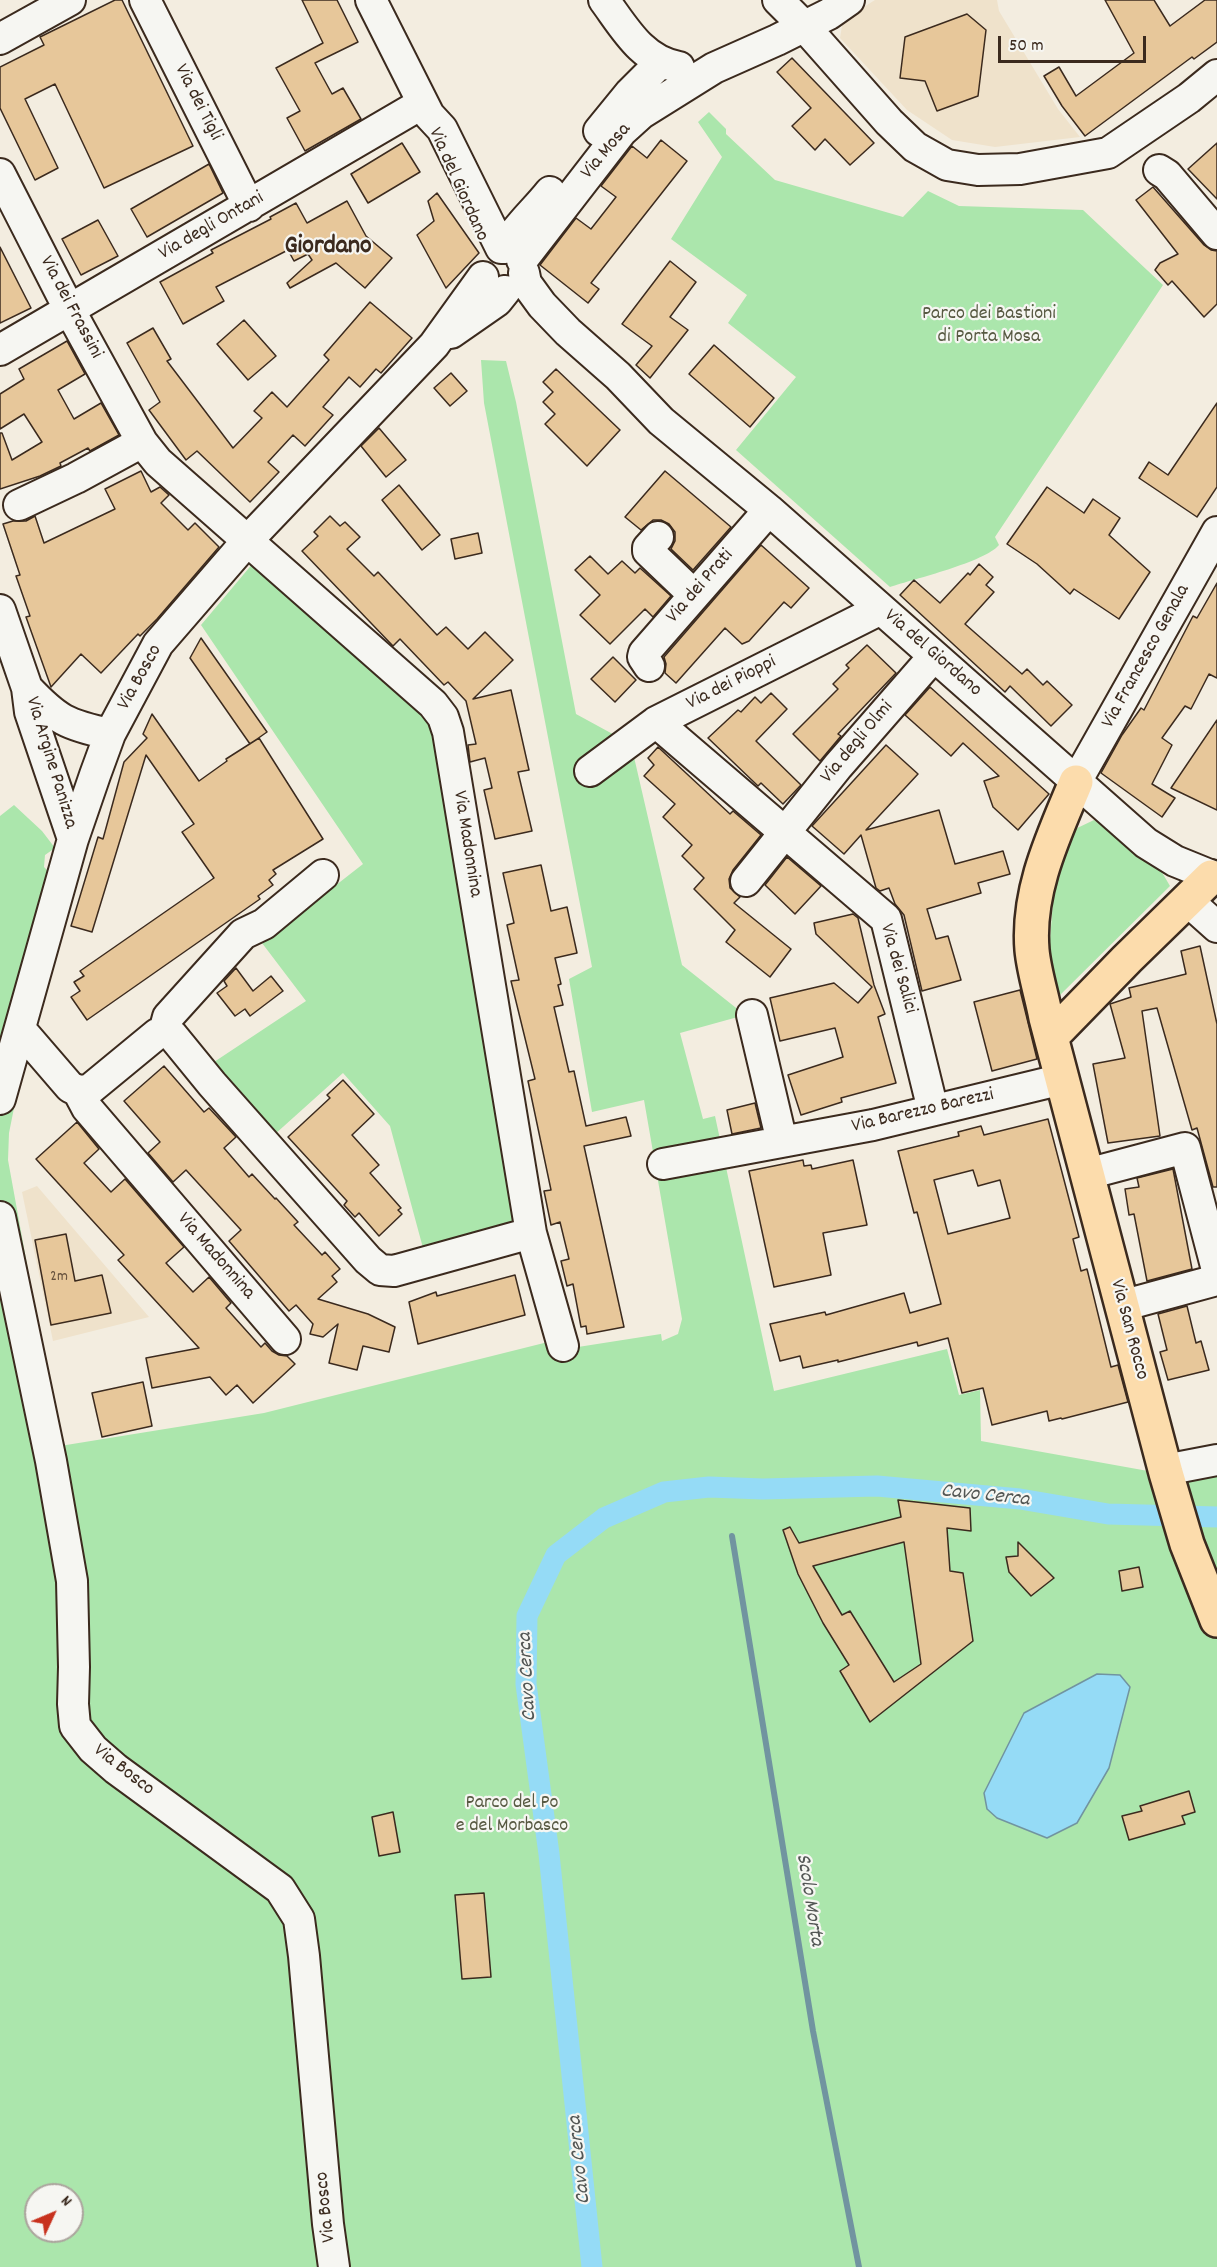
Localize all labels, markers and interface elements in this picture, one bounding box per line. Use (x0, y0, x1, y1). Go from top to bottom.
scale bar (1001, 24, 1150, 62)
text: 50 m (1009, 34, 1044, 59)
street label: Via dei Tigli (168, 61, 226, 145)
street label: Via Mosa (577, 119, 637, 185)
street label: Via del Giordano (421, 125, 493, 245)
street label: Via degli Ontani (155, 187, 269, 267)
district label: Giordano (284, 232, 372, 264)
street label: Via dei Frassini (33, 253, 107, 363)
park label: Parco dei Bastioni di Porta Mosa (922, 303, 1056, 350)
street label: Via dei Prati (662, 545, 740, 629)
street label: Via Francesco Genala (1098, 581, 1196, 733)
street label: Via del Giordano (878, 605, 986, 703)
street label: Via Bosco (113, 641, 169, 715)
street label: Via dei Pioppi (683, 651, 781, 717)
street label: Via Argine Panizza (19, 694, 81, 832)
street label: Via degli Olmi (816, 697, 900, 789)
street label: Via Madonnina (446, 789, 486, 899)
street label: Via dei Salici (873, 921, 921, 1017)
street label: Via Barezzo Barezzi (850, 1084, 996, 1140)
street label: Via Madonnina (171, 1209, 259, 1305)
house number: 2m (50, 1268, 68, 1288)
street label: Via San Rocco (1103, 1277, 1153, 1383)
water label: Cavo Cerca (940, 1480, 1030, 1514)
water label: Cavo Cerca (514, 1632, 544, 1722)
street label: Via Bosco (88, 1740, 158, 1802)
park label: Parco del Po e del Morbasco (456, 1792, 568, 1839)
water label: Scolo Morta (788, 1852, 828, 1948)
water label: Cavo Cerca (564, 2115, 598, 2205)
street label: Via Bosco (311, 2170, 343, 2244)
north arrow (24, 2183, 84, 2243)
text: N (55, 2191, 77, 2212)

